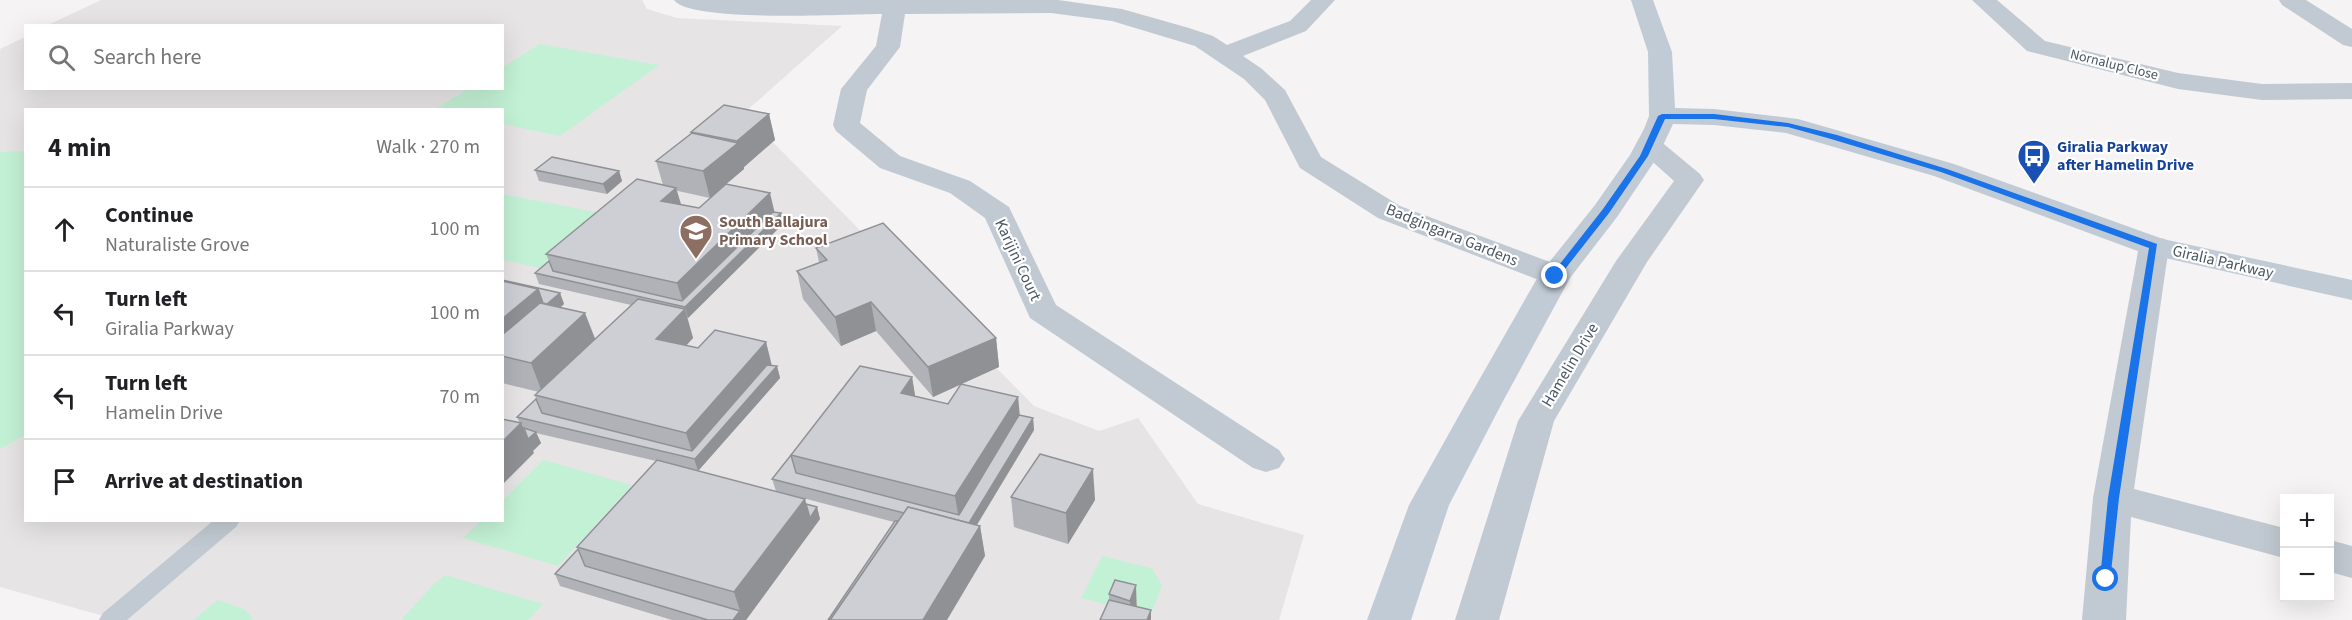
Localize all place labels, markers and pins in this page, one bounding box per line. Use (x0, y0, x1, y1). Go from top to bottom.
place label: Giralia Parkway after Hamelin Drive (2057, 136, 2194, 176)
bus stop icon: Giralia Parkway after Hamelin Drive (2016, 138, 2052, 185)
place label: South Ballajura Primary School (719, 211, 828, 251)
school or university icon: South Ballajura Primary School (678, 213, 714, 260)

